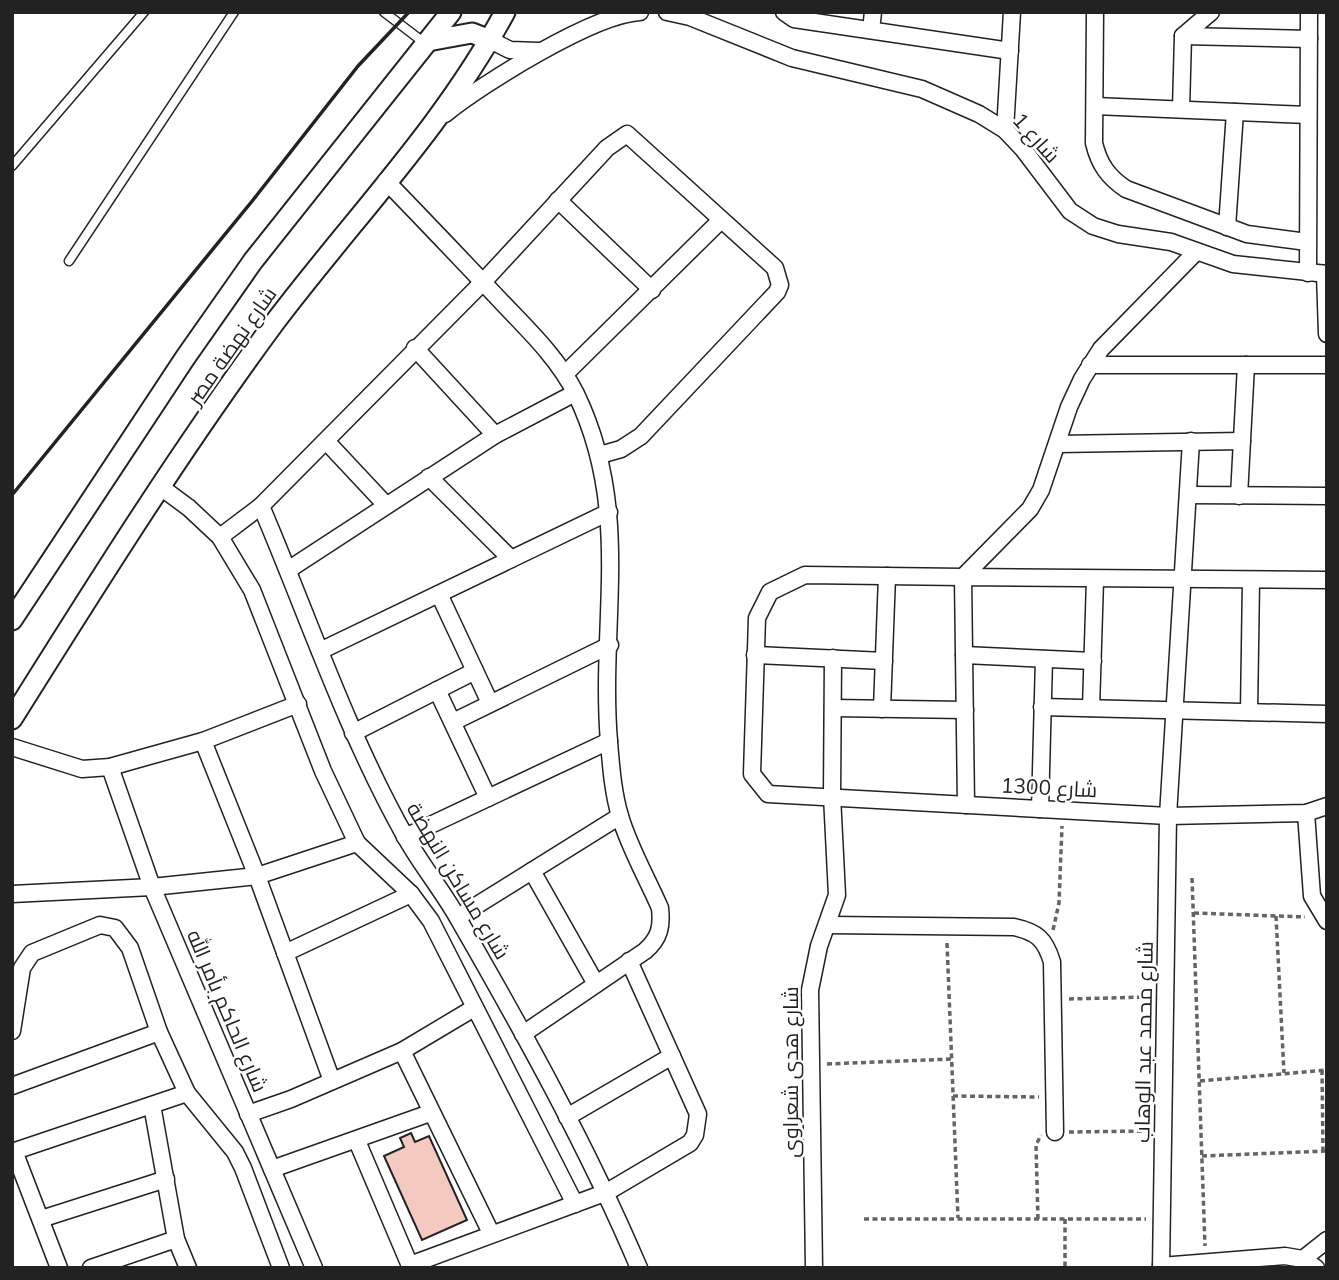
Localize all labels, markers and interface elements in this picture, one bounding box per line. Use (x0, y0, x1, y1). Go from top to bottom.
street label: شارع 1 (1006, 107, 1066, 169)
street label: شارع نهضة مصر (180, 281, 283, 411)
street label: شارع 1300 (1000, 771, 1098, 805)
street label: شارع مساكن النهضة (400, 797, 516, 965)
street label: شارع الحاكم بأمر الله (180, 926, 274, 1096)
street label: شارع محمد عبد الوهاب (1128, 941, 1160, 1143)
street label: شارع هدى شعراوى (777, 986, 805, 1158)

